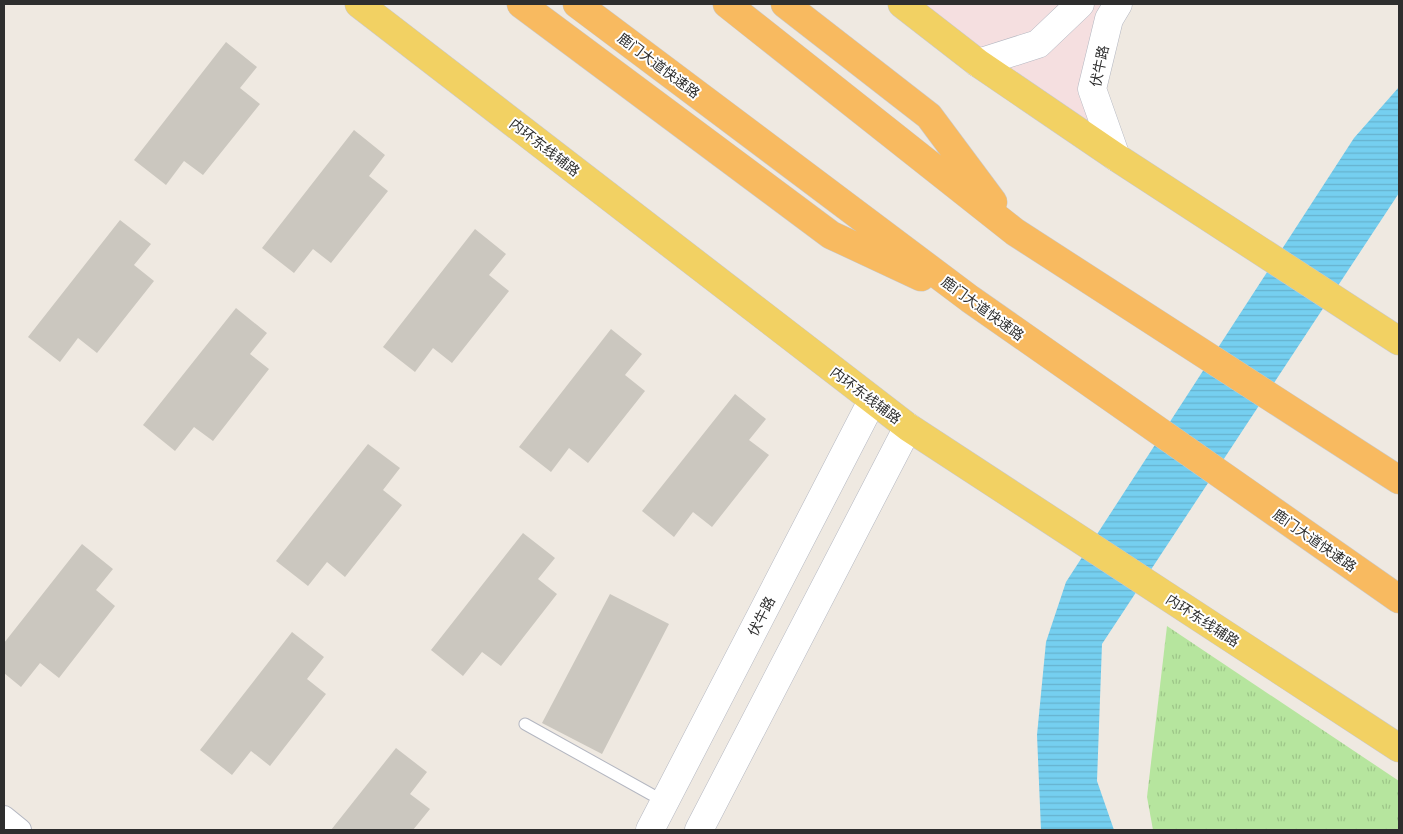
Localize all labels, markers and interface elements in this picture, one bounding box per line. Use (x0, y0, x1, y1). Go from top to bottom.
street label: 鹿门大道快速路 (615, 29, 703, 101)
street label: 伏牛路 (1086, 44, 1112, 88)
street label: 内环东线辅路 (507, 114, 583, 180)
street label: 鹿门大道快速路 (938, 272, 1028, 344)
street label: 内环东线辅路 (827, 363, 905, 427)
street label: 鹿门大道快速路 (1270, 505, 1360, 575)
street label: 内环东线辅路 (1163, 590, 1243, 650)
street label: 伏牛路 (744, 593, 778, 639)

